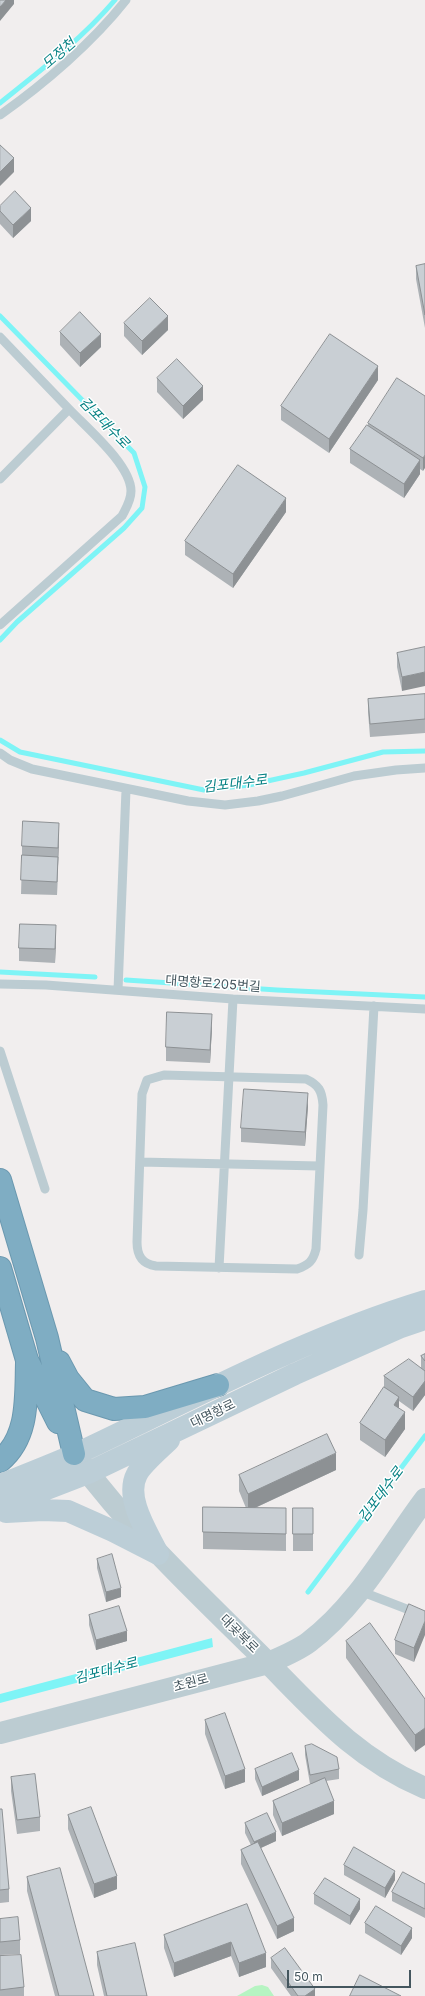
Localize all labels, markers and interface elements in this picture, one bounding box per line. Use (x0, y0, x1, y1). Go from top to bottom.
water label: 모정천 (39, 35, 79, 73)
water label: 김포대수로 (76, 394, 132, 452)
water label: 김포대수로 (202, 772, 268, 796)
street label: 대명항로205번길 (165, 973, 261, 995)
street label: 대명항로 (188, 1397, 238, 1431)
water label: 김포대수로 (355, 1464, 407, 1526)
street label: 대곶북로 (217, 1612, 261, 1656)
water label: 김포대수로 (73, 1655, 139, 1687)
street label: 초원로 (172, 1671, 210, 1695)
scale bar (289, 1962, 413, 1988)
text: 50 m (294, 1969, 323, 1984)

